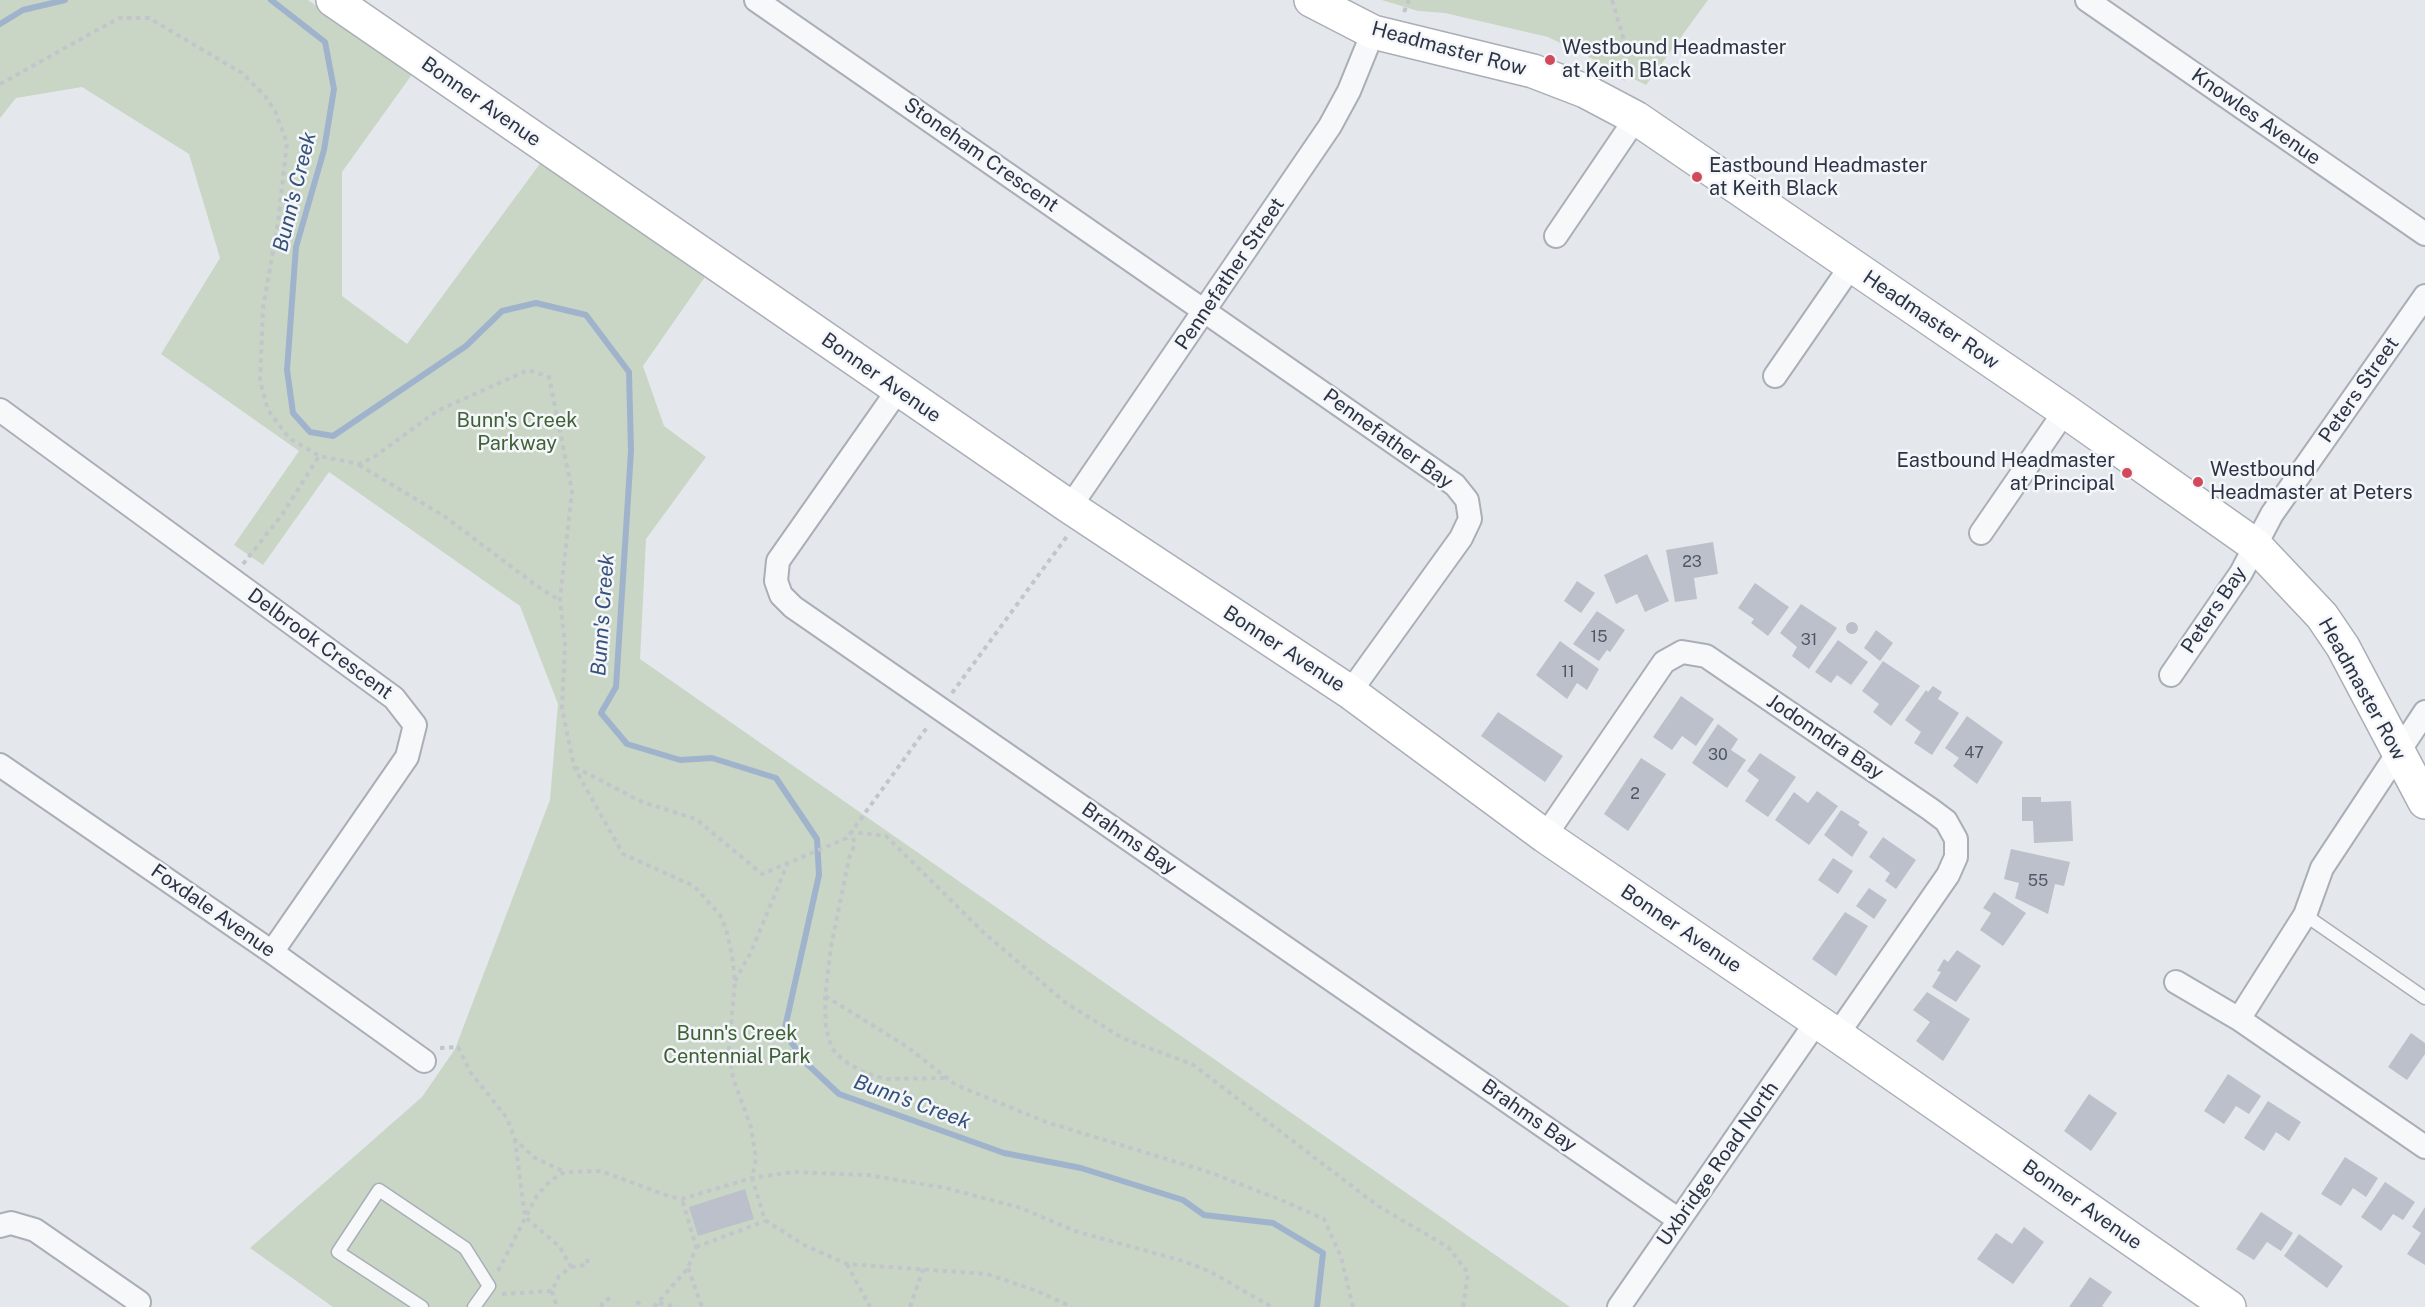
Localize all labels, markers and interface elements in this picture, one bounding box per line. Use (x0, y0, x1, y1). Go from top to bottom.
street label: Headmaster Row (1369, 17, 1529, 81)
place label: Westbound Headmaster at Keith Black (1562, 36, 1787, 83)
street label: Bonner Avenue (417, 52, 545, 152)
marker: Westbound Headmaster at Keith Black (1543, 53, 1557, 67)
street label: Knowles Avenue (2187, 63, 2325, 171)
street label: Stoneham Crescent (899, 93, 1063, 217)
water label: Bunn's Creek (268, 129, 322, 255)
place label: Eastbound Headmaster at Keith Black (1709, 154, 1927, 201)
marker: Eastbound Headmaster at Keith Black (1690, 170, 1704, 184)
street label: Pennefather Street (1170, 193, 1290, 355)
street label: Headmaster Row (1858, 266, 2004, 374)
street label: Bonner Avenue (817, 328, 945, 428)
street label: Peters Street (2314, 333, 2404, 447)
street label: Pennefather Bay (1318, 384, 1458, 494)
park label: Bunn's Creek Parkway (457, 409, 577, 456)
place label: Eastbound Headmaster at Principal (1897, 449, 2115, 496)
place label: Westbound Headmaster at Peters (2210, 458, 2413, 505)
marker: Eastbound Headmaster at Principal (2120, 466, 2134, 480)
marker: Westbound Headmaster at Peters (2191, 475, 2205, 489)
house number: 23 (1682, 552, 1702, 572)
water label: Bunn's Creek (586, 553, 620, 677)
street label: Peters Bay (2176, 562, 2252, 658)
street label: Delbrook Crescent (243, 583, 397, 705)
street label: Bonner Avenue (1219, 601, 1349, 697)
street label: Headmaster Row (2313, 614, 2411, 764)
house number: 15 (1591, 627, 1607, 647)
house number: 31 (1801, 630, 1817, 650)
house number: 11 (1561, 662, 1575, 682)
street label: Jodonndra Bay (1762, 689, 1888, 785)
house number: 47 (1964, 743, 1984, 763)
house number: 30 (1708, 745, 1728, 765)
house number: 2 (1630, 784, 1640, 804)
street label: Brahms Bay (1077, 797, 1181, 881)
street label: Foxdale Avenue (146, 859, 280, 963)
house number: 55 (2028, 871, 2048, 891)
street label: Bonner Avenue (1616, 880, 1746, 978)
park label: Bunn's Creek Centennial Park (663, 1022, 811, 1069)
water label: Bunn's Creek (850, 1069, 974, 1135)
street label: Brahms Bay (1477, 1074, 1581, 1158)
street label: Uxbridge Road North (1652, 1077, 1784, 1251)
street label: Bonner Avenue (2018, 1155, 2146, 1255)

